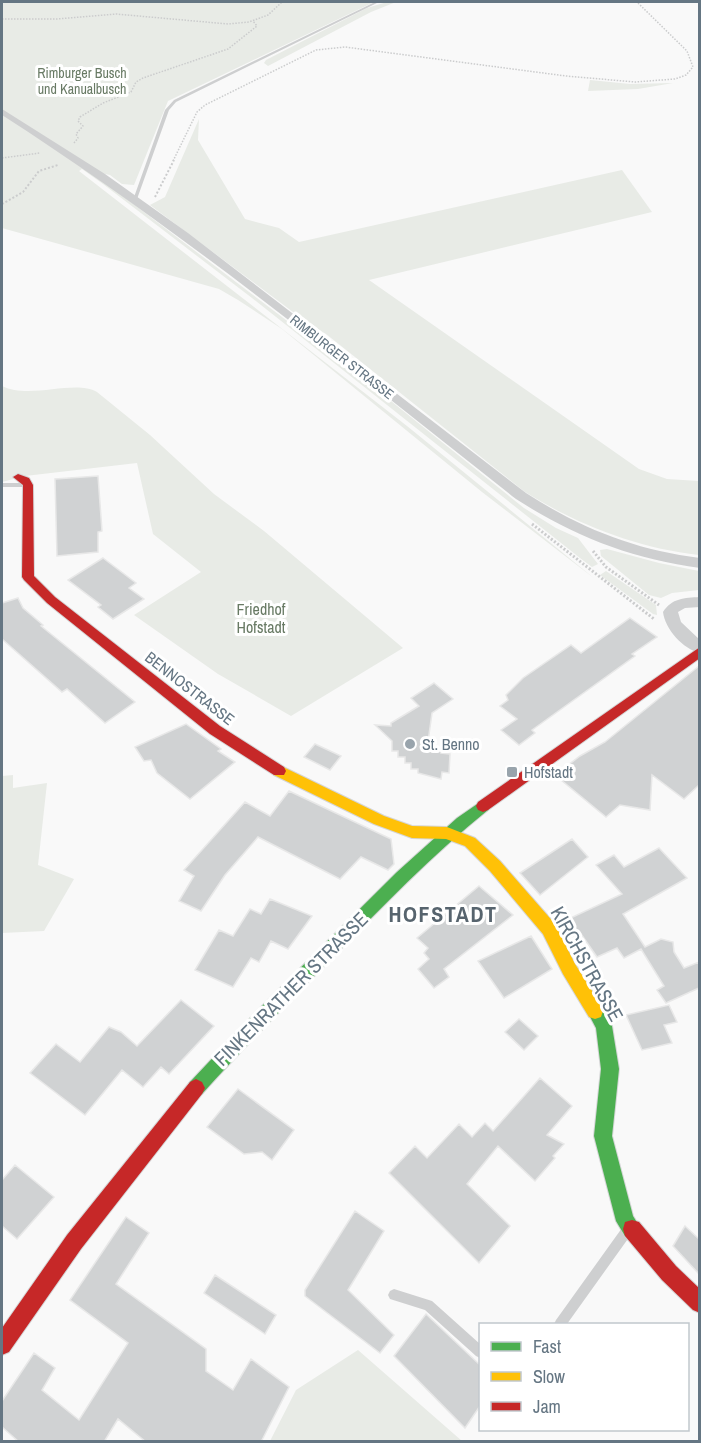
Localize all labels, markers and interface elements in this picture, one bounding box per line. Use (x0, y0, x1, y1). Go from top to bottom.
park label: Rimburger Busch und Kanualbusch (37, 64, 127, 98)
street label: RIMBURGER STRASSE (286, 311, 398, 403)
park label: Friedhof Hofstadt (237, 598, 286, 638)
street label: BENNOSTRASSE (141, 646, 239, 730)
place label: St. Benno (422, 733, 480, 755)
marker: St. Benno (403, 737, 417, 751)
place label: Hofstadt (524, 761, 573, 783)
marker: Hofstadt (505, 765, 519, 779)
district label: HOFSTADT (389, 899, 497, 929)
street label: KIRCHSTRASSE (545, 901, 630, 1026)
street label: FINKENRATHER STRASSE (208, 906, 374, 1072)
legend (479, 1323, 689, 1431)
text: Fast (533, 1334, 561, 1359)
text: Slow (533, 1364, 565, 1389)
text: Jam (533, 1394, 561, 1419)

